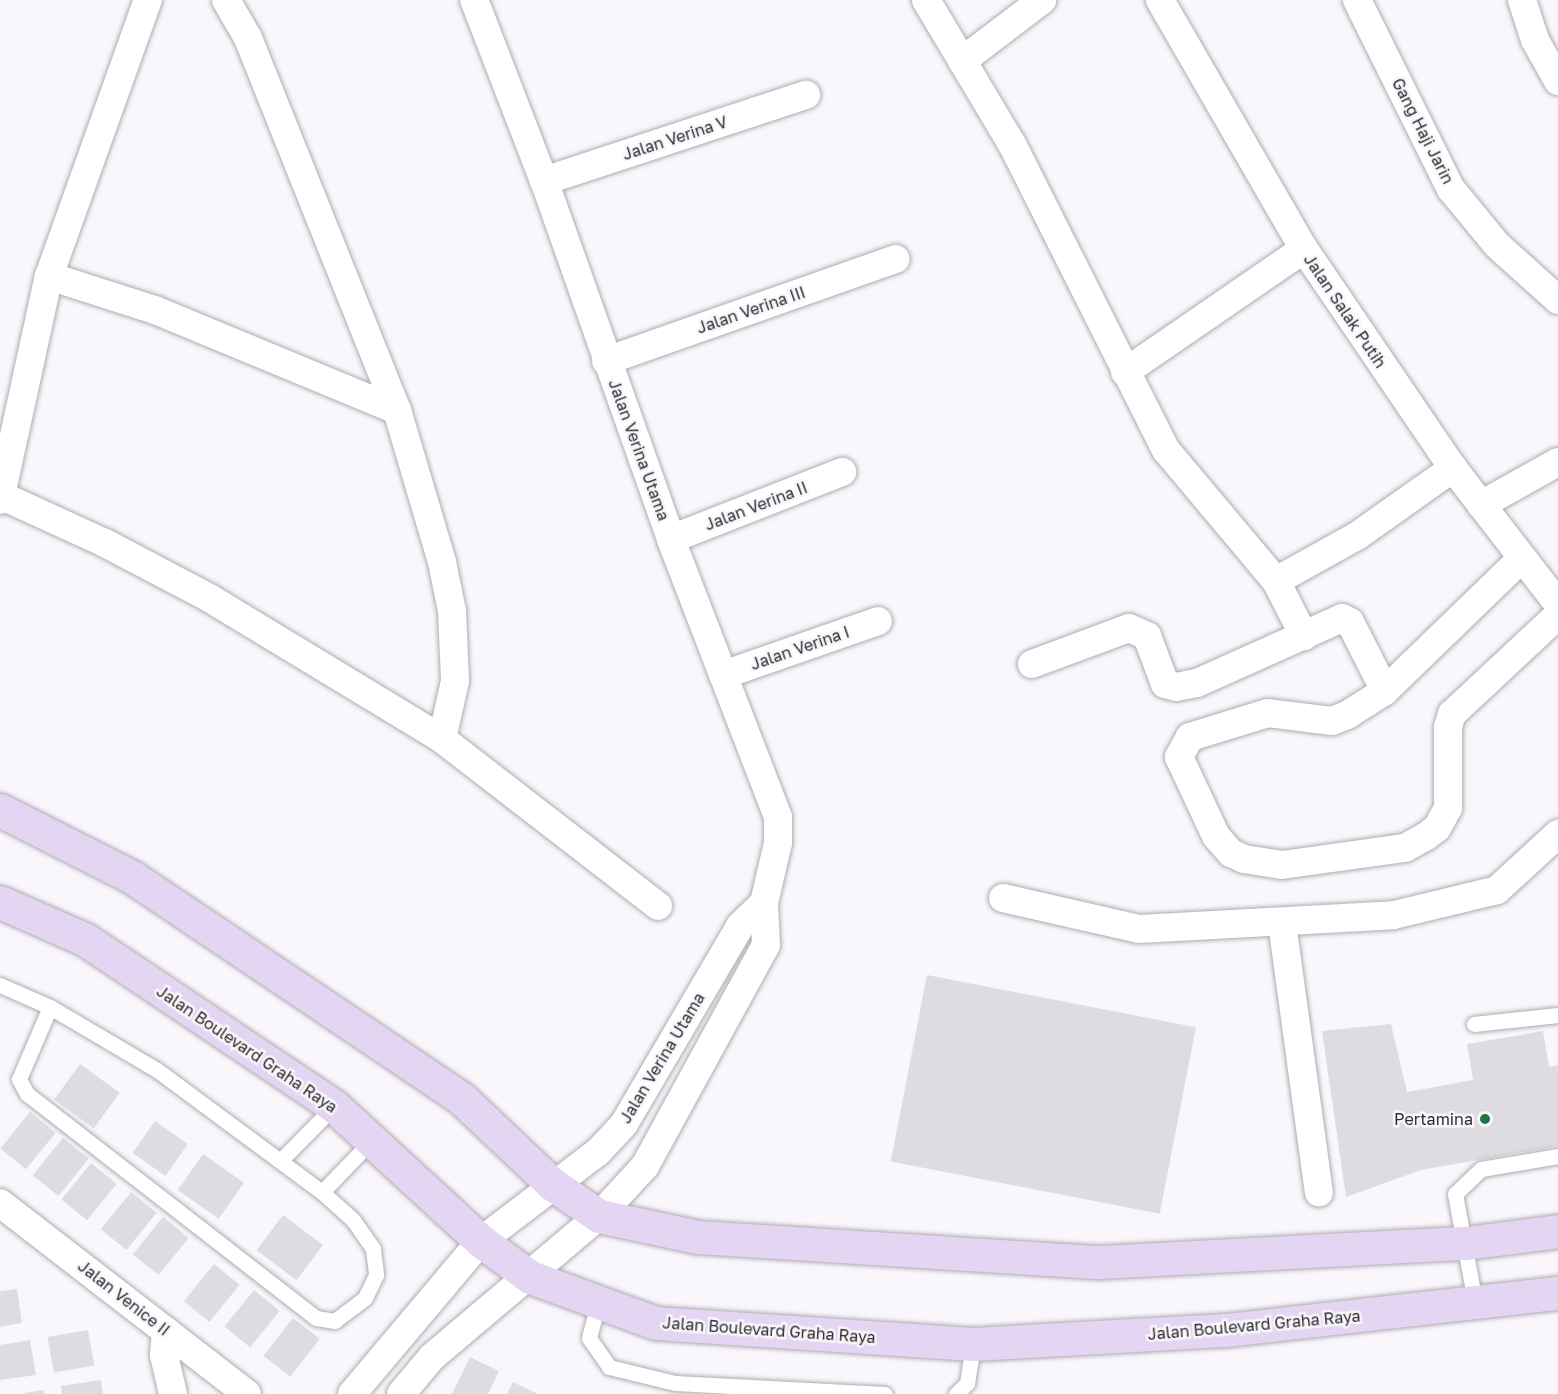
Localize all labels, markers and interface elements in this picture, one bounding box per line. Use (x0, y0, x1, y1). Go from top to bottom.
street label: Gang Haji Jarin (1388, 75, 1458, 187)
street label: Jalan Verina V (620, 112, 730, 164)
street label: Jalan Salak Putih (1300, 250, 1390, 372)
street label: Jalan Verina III (694, 282, 808, 338)
street label: Jalan Verina Utama (605, 377, 673, 523)
street label: Jalan Verina II (702, 478, 810, 534)
street label: Jalan Verina I (748, 622, 852, 674)
street label: Jalan Boulevard Graha Raya (153, 981, 341, 1117)
street label: Jalan Verina Utama (615, 989, 709, 1127)
place label: Pertamina (1394, 1109, 1473, 1129)
marker: Pertamina (1478, 1112, 1492, 1126)
street label: Jalan Venice II (74, 1256, 174, 1340)
street label: Jalan Boulevard Graha Raya (1147, 1306, 1361, 1344)
street label: Jalan Boulevard Graha Raya (662, 1313, 876, 1347)

